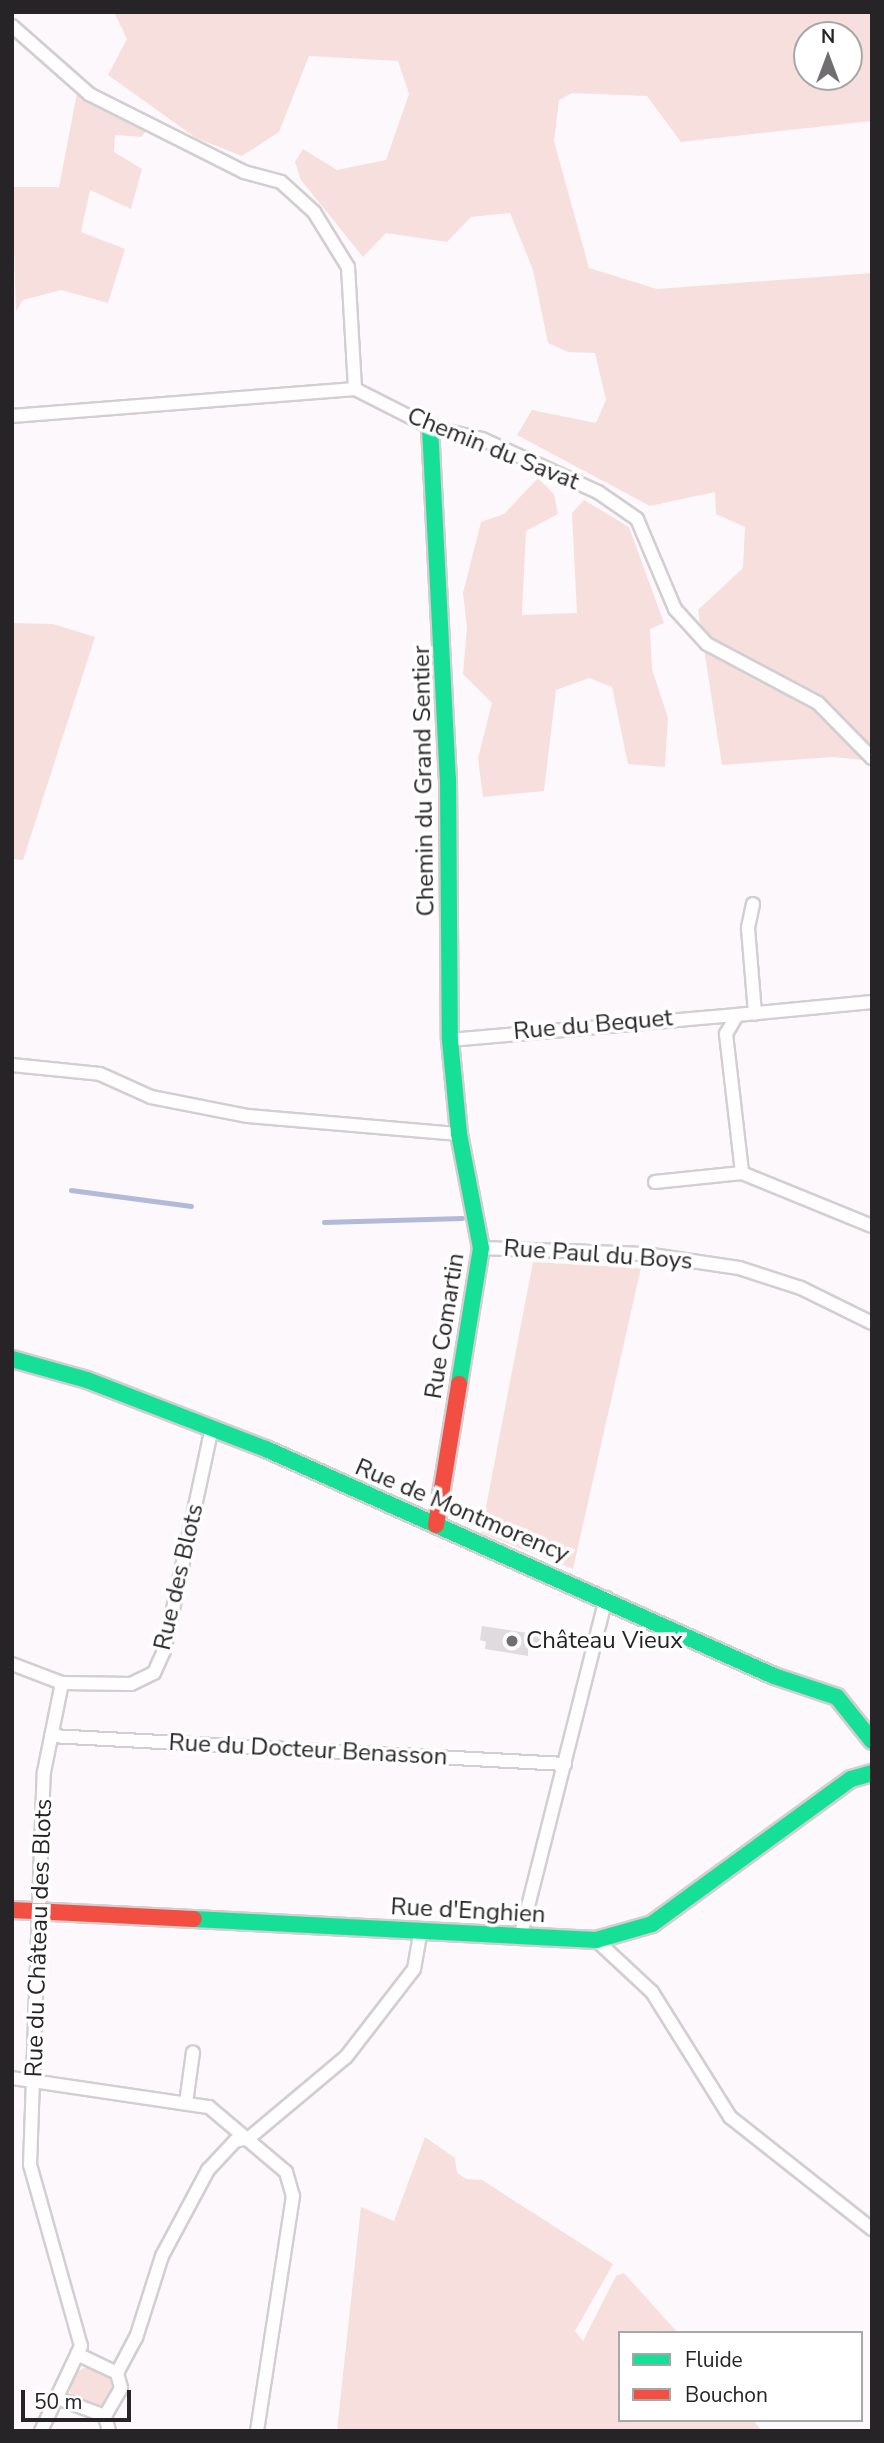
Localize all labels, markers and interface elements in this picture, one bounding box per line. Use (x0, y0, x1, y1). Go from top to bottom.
north arrow (793, 21, 863, 91)
text: N (821, 24, 835, 50)
street label: Chemin du Savat (403, 401, 583, 497)
street label: Chemin du Grand Sentier (407, 645, 441, 917)
street label: Rue du Bequet (512, 1004, 674, 1046)
street label: Rue Paul du Boys (503, 1234, 693, 1276)
street label: Rue Comartin (419, 1251, 471, 1401)
street label: Rue de Montmorency (351, 1453, 573, 1569)
street label: Rue des Blots (148, 1501, 210, 1653)
place label: Château Vieux (526, 1627, 683, 1655)
marker: Château Vieux (504, 1633, 520, 1649)
street label: Rue du Docteur Benasson (168, 1728, 448, 1772)
street label: Rue du Château des Blots (20, 1798, 58, 2078)
street label: Rue d'Enghien (390, 1893, 546, 1929)
legend (618, 2331, 863, 2422)
text: Fluide (685, 2346, 743, 2374)
scale bar (24, 2376, 135, 2420)
text: Bouchon (685, 2381, 768, 2409)
text: 50 m (34, 2388, 83, 2416)

